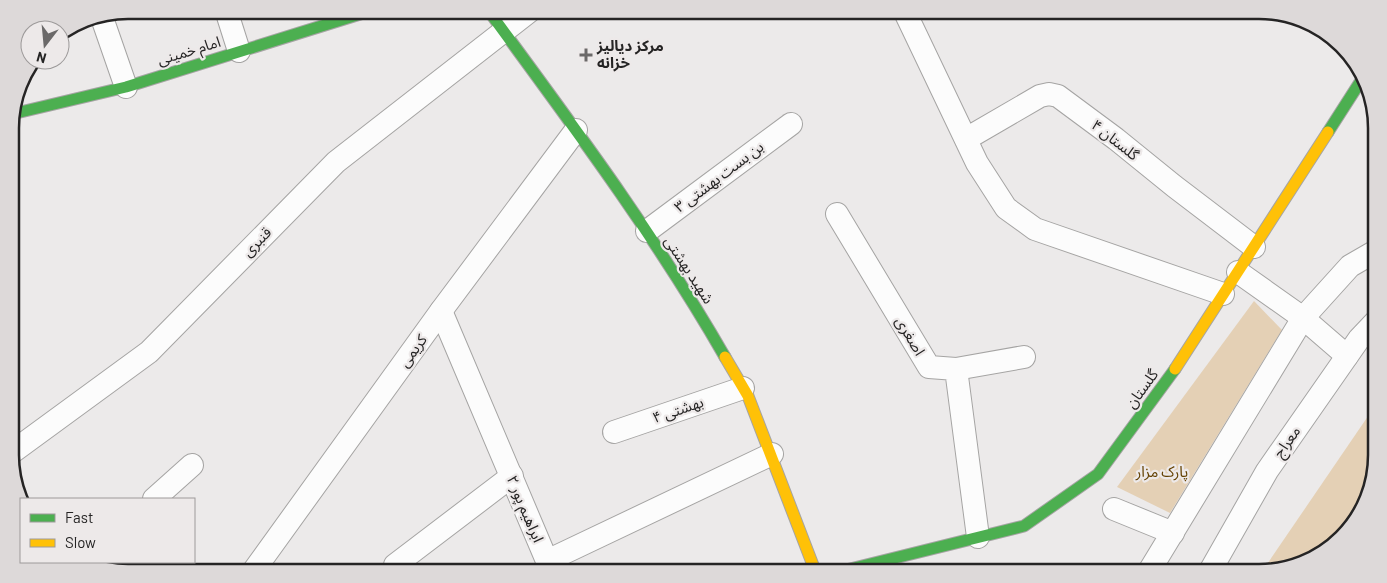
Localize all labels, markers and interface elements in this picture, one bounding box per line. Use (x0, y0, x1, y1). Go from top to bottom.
north arrow (20, 20, 70, 70)
street label: امام خمینی (155, 32, 223, 71)
place label: مرکز دیالیز خزانه (596, 36, 664, 72)
marker: مرکز دیالیز خزانه (579, 48, 593, 62)
text: N (34, 49, 48, 67)
street label: گلستان ۴ (1088, 115, 1144, 165)
street label: بن بست بهشتی ۳ (670, 137, 767, 216)
street label: قنبری (238, 222, 276, 261)
street label: شهید بهشتی (660, 232, 718, 307)
street label: اصغری (891, 313, 929, 359)
street label: کریمی (394, 330, 431, 371)
street label: گلستان (1121, 365, 1163, 412)
street label: بهشتی ۴ (650, 392, 706, 427)
street label: معراج (1269, 422, 1307, 463)
park label: پارک مزار (1135, 462, 1188, 482)
street label: ابراهیم پور ۲ (501, 472, 548, 546)
legend (20, 498, 195, 563)
text: Fast (65, 508, 93, 526)
text: Slow (65, 533, 96, 551)

